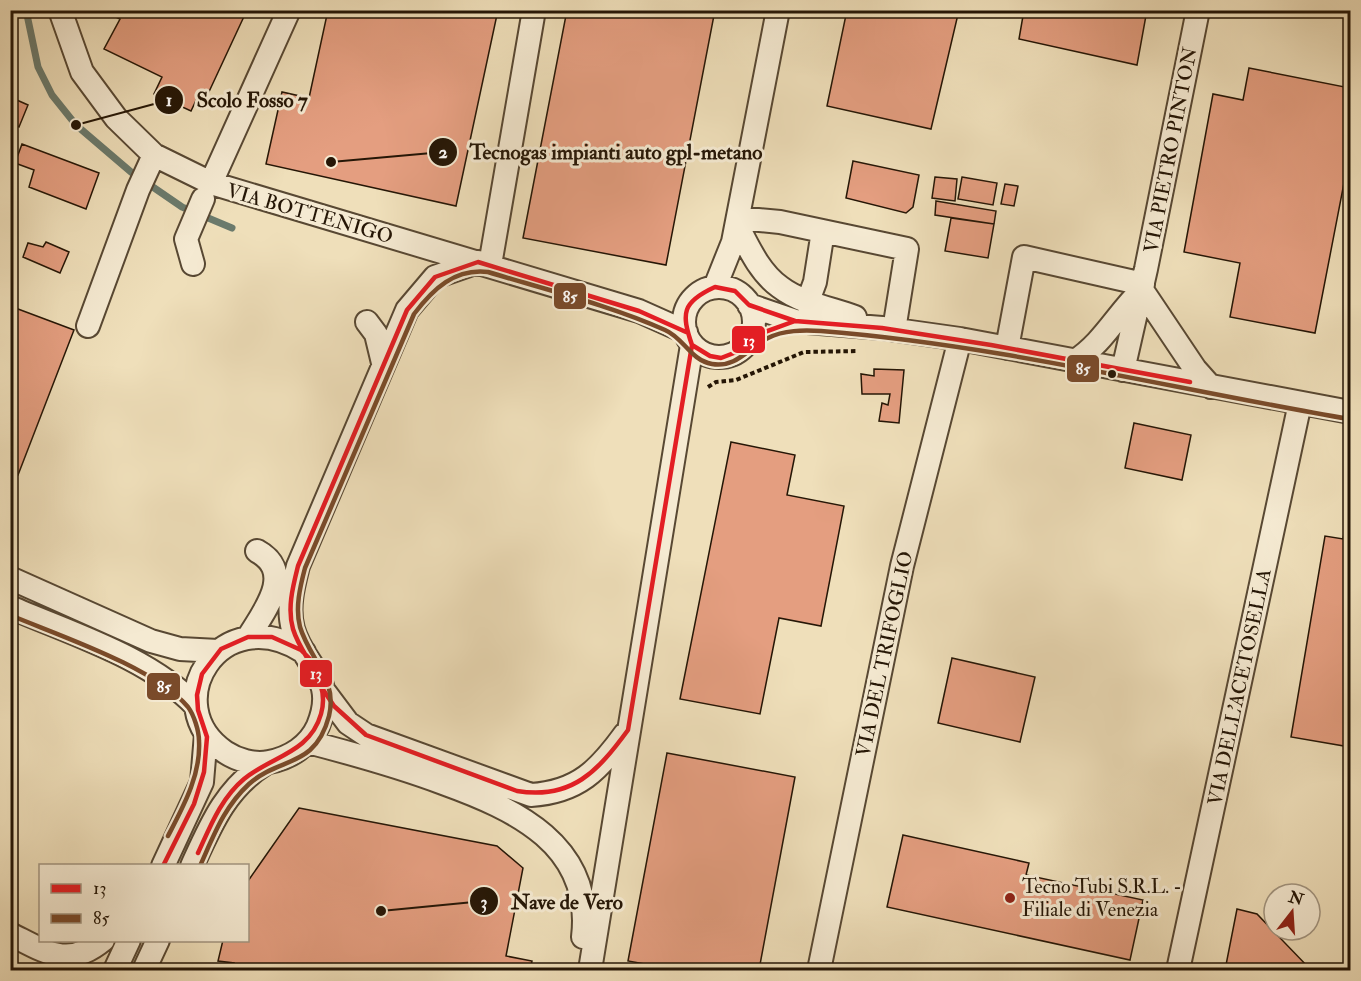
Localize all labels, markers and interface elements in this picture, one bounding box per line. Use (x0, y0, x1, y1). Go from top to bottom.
street label: VIA PIETRO PINTON (1138, 45, 1203, 255)
callout: Scolo Fosso 7 (154, 81, 319, 120)
text: Scolo Fosso 7 (196, 87, 308, 114)
text: 1 (166, 89, 172, 112)
callout: Tecnogas impianti auto gpl-metano (428, 132, 775, 171)
text: Tecnogas impianti auto gpl-metano (469, 139, 762, 166)
text: 2 (438, 141, 448, 164)
street label: VIA BOTTENIGO (224, 178, 396, 249)
line badge: 85 (553, 282, 587, 310)
text: 85 (563, 287, 578, 307)
line badge: 13 (731, 325, 766, 354)
text: 13 (743, 331, 755, 351)
line badge: 85 (1066, 354, 1100, 383)
text: 85 (1076, 359, 1091, 379)
unlabelled marker (1106, 368, 1118, 380)
street label: VIA DEL TRIFOGLIO (850, 549, 919, 759)
street label: VIA DELL'ACETOSELLA (1202, 566, 1277, 808)
line badge: 13 (299, 659, 333, 688)
text: 13 (310, 664, 322, 684)
line badge: 85 (146, 672, 181, 701)
text: 85 (157, 677, 172, 697)
legend (39, 864, 249, 942)
place label: Tecno Tubi S.R.L. - Filiale di Venezia (1022, 874, 1182, 922)
text: 13 (93, 877, 106, 900)
callout: Nave de Vero (469, 882, 635, 921)
north arrow (1262, 882, 1322, 942)
text: N (1285, 887, 1307, 910)
text: Nave de Vero (510, 889, 623, 916)
text: 3 (481, 891, 488, 914)
marker: Tecno Tubi S.R.L. - Filiale di Venezia (1003, 891, 1017, 905)
text: 85 (93, 907, 109, 930)

